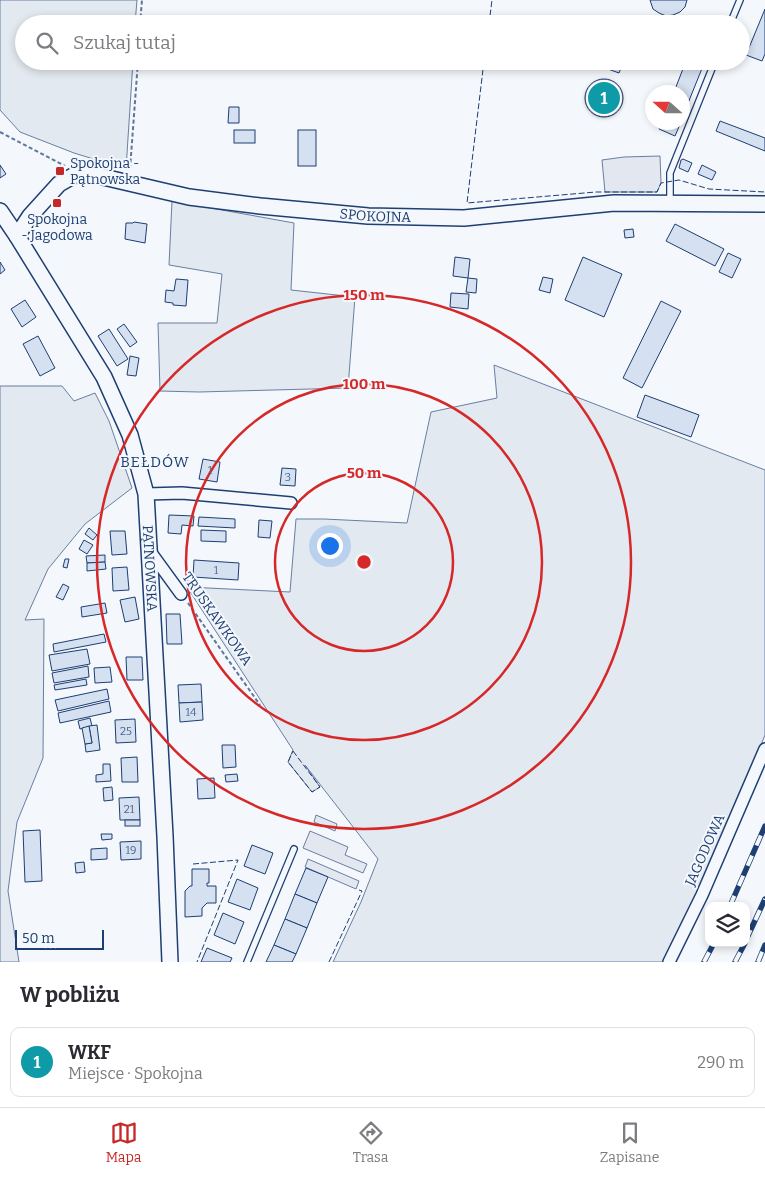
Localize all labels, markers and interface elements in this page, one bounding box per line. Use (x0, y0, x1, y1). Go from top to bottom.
search box (15, 15, 750, 70)
icon: search (33, 29, 61, 57)
text: Szukaj tutaj (73, 31, 176, 54)
pin: 1 (588, 79, 620, 117)
north arrow (645, 85, 690, 130)
place label: Spokojna - Pątnowska (70, 155, 140, 188)
marker: Spokojna - Pątnowska (54, 165, 66, 177)
marker: Spokojna - Jagodowa (51, 197, 63, 209)
street label: SPOKOJNA (339, 205, 411, 225)
place label: Spokojna - Jagodowa (21, 211, 93, 244)
text: 150 m (343, 286, 385, 304)
text: 100 m (343, 375, 386, 393)
district label: BEŁDÓW (120, 453, 190, 471)
house number: 1 (208, 464, 213, 477)
text: 50 m (347, 464, 382, 482)
house number: 3 (285, 471, 291, 484)
street label: PĄTNOWSKA (139, 525, 161, 612)
your location (317, 533, 343, 559)
centre of rings (355, 553, 373, 571)
house number: 1 (214, 564, 219, 577)
street label: TRUSKAWKOWA (179, 569, 256, 669)
house number: 14 (186, 706, 197, 719)
house number: 25 (120, 725, 132, 738)
house number: 21 (124, 803, 135, 816)
street label: JAGODOWA (681, 811, 728, 890)
house number: 19 (126, 844, 136, 857)
map controls (705, 902, 750, 947)
button: layers (705, 902, 750, 947)
scale bar (15, 927, 104, 950)
text: 50 m (22, 930, 55, 947)
text: W pobliżu (20, 982, 120, 1008)
text: WKF (68, 1041, 111, 1064)
text: 1 (34, 1053, 40, 1072)
text: 290 m (697, 1053, 744, 1072)
text: Miejsce · Spokojna (68, 1064, 203, 1083)
tab: Mapa (106, 1119, 142, 1166)
tab: Trasa (353, 1119, 388, 1166)
tab: Zapisane (600, 1119, 659, 1166)

